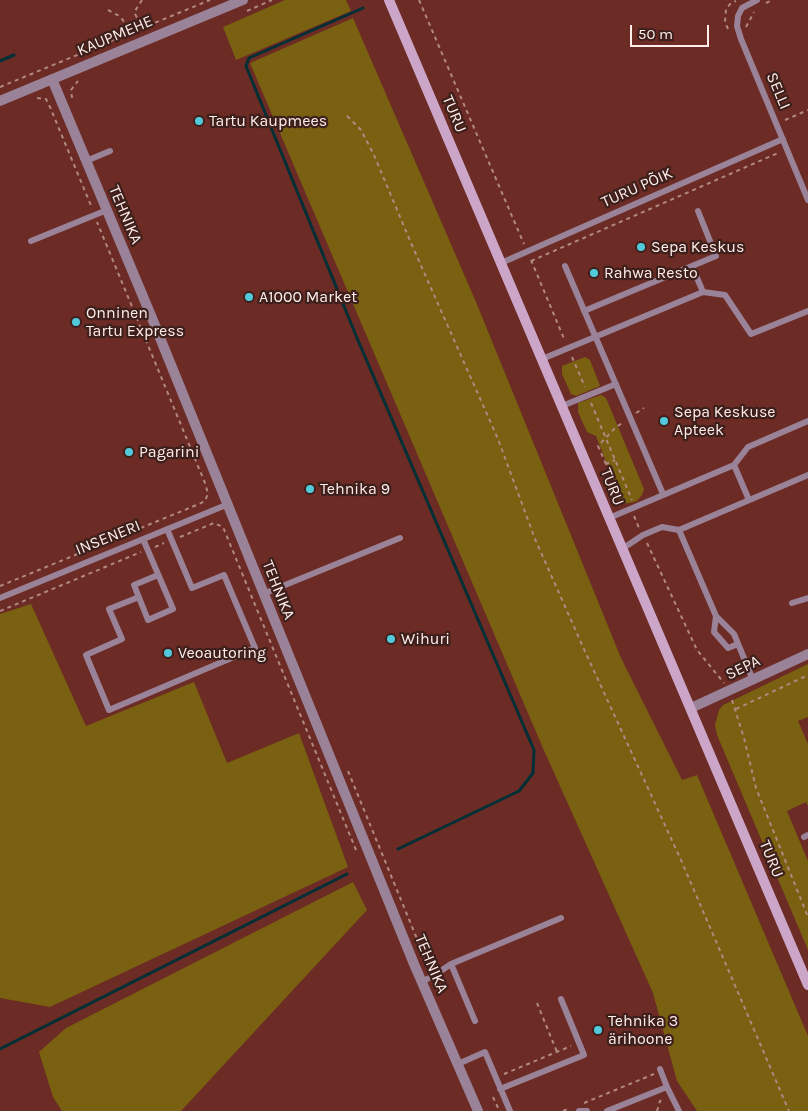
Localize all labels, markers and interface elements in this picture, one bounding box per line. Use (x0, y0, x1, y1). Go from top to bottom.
street label: KAUPMEHE (74, 11, 156, 61)
scale bar (633, 15, 712, 47)
text: 50 m (638, 25, 673, 43)
street label: SELLI (762, 70, 794, 112)
street label: TURU (438, 92, 470, 136)
place label: Tartu Kaupmees (209, 111, 327, 131)
marker: Tartu Kaupmees (193, 115, 205, 127)
street label: TURU PÕIK (598, 164, 676, 212)
street label: TEHNIKA (104, 183, 146, 247)
place label: Sepa Keskus (651, 237, 744, 257)
marker: Sepa Keskus (635, 241, 647, 253)
place label: Rahwa Resto (604, 263, 698, 283)
marker: Rahwa Resto (588, 267, 600, 279)
place label: A1000 Market (259, 287, 357, 307)
marker: A1000 Market (243, 291, 255, 303)
place label: Onninen Tartu Express (86, 303, 184, 341)
marker: Onninen Tartu Express (70, 316, 82, 328)
place label: Sepa Keskuse Apteek (674, 402, 776, 440)
marker: Sepa Keskuse Apteek (658, 415, 670, 427)
place label: Pagarini (139, 442, 199, 462)
marker: Pagarini (123, 446, 135, 458)
street label: TURU (596, 465, 628, 509)
place label: Tehnika 9 (320, 479, 390, 499)
marker: Tehnika 9 (304, 483, 316, 495)
street label: INSENERI (73, 516, 143, 560)
street label: TEHNIKA (257, 558, 299, 622)
place label: Wihuri (401, 629, 450, 649)
marker: Wihuri (385, 633, 397, 645)
place label: Veoautoring (178, 643, 266, 663)
marker: Veoautoring (162, 647, 174, 659)
street label: SEPA (723, 651, 763, 685)
street label: TURU (755, 837, 787, 881)
street label: TEHNIKA (410, 932, 452, 996)
place label: Tehnika 3 ärihoone (608, 1011, 678, 1049)
marker: Tehnika 3 ärihoone (592, 1024, 604, 1036)

